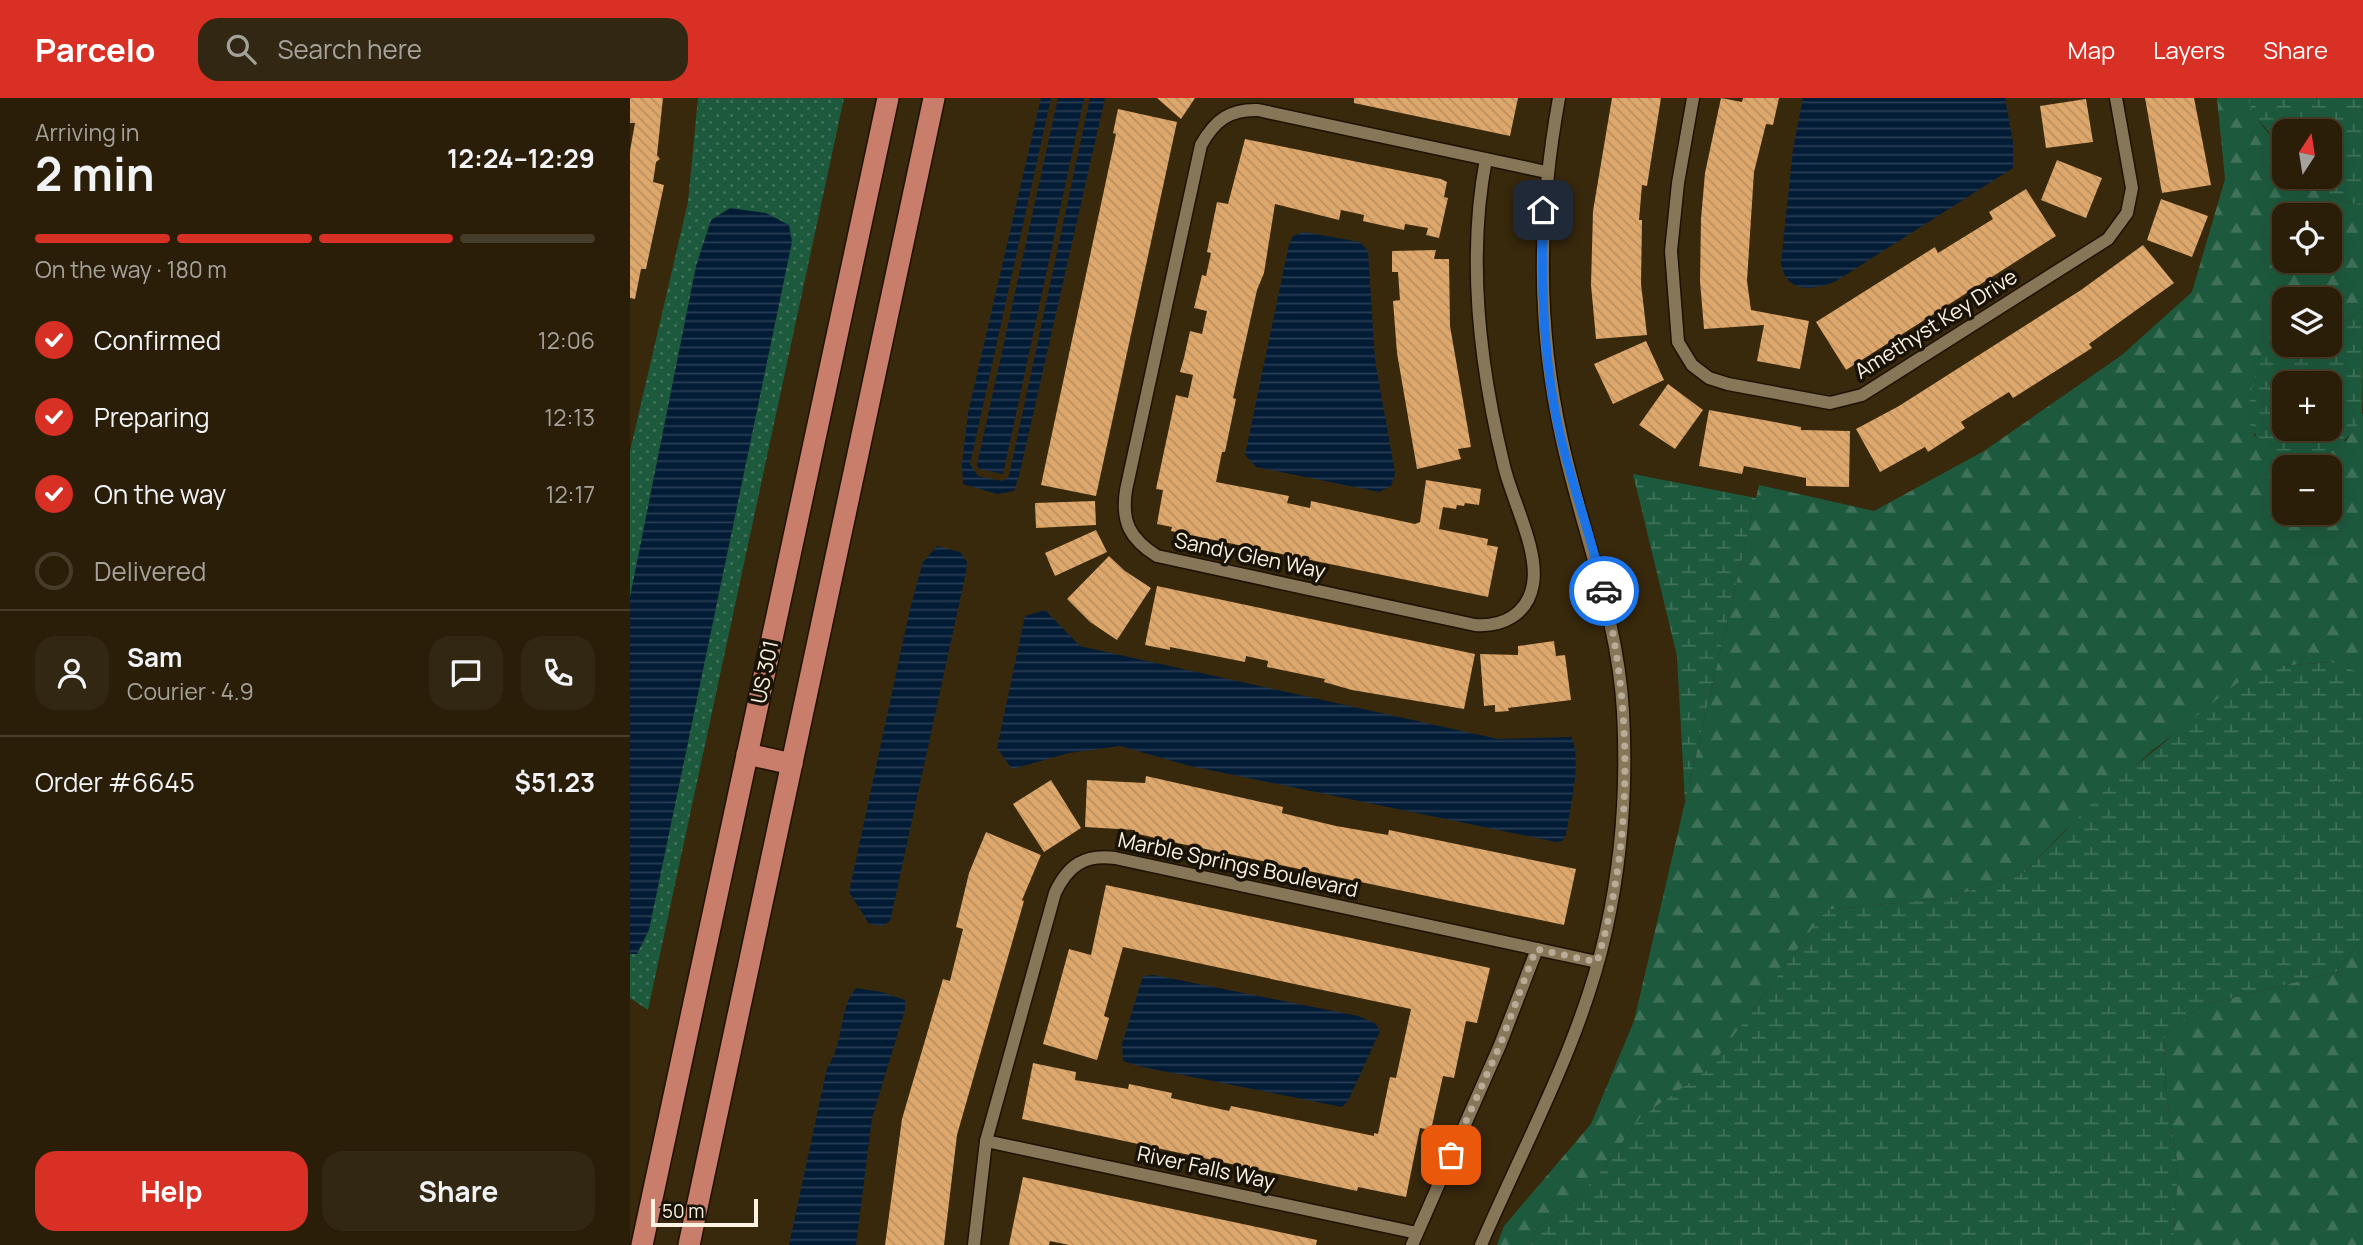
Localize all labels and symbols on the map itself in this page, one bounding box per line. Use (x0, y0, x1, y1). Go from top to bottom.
north arrow (2272, 119, 2342, 189)
pin (1513, 180, 1573, 240)
street label: Amethyst Key Drive (1849, 262, 2022, 385)
street label: Sandy Glen Way (1172, 525, 1328, 585)
courier (1569, 556, 1639, 626)
street label: US 301 (744, 638, 784, 706)
street label: Marble Springs Boulevard (1116, 825, 1361, 903)
pin (1421, 1125, 1481, 1185)
street label: River Falls Way (1135, 1139, 1278, 1195)
scale bar (651, 1196, 758, 1228)

